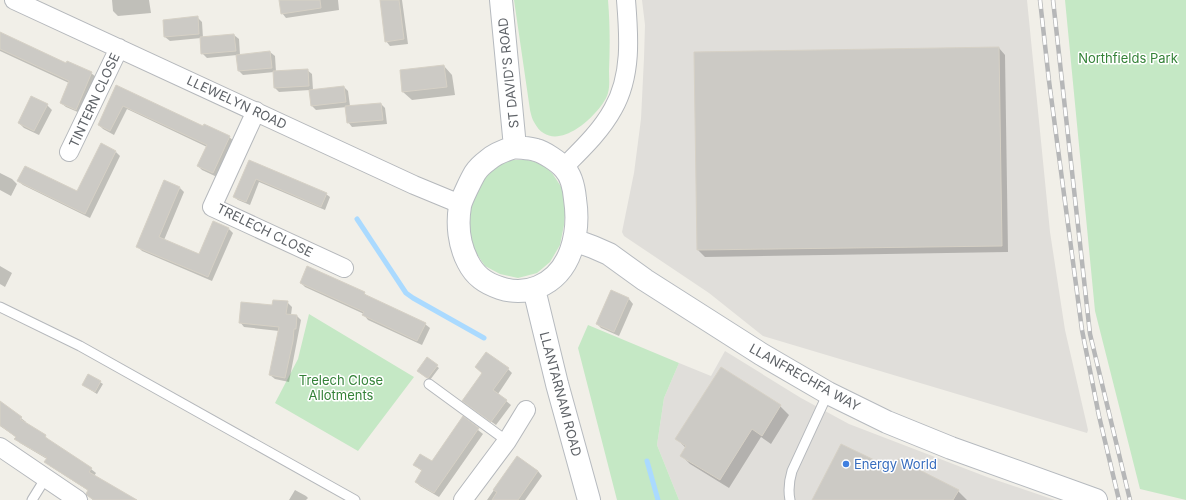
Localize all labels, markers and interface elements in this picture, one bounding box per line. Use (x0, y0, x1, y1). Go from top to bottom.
street label: ST DAVID'S ROAD (494, 17, 522, 129)
street label: TINTERN CLOSE (65, 50, 123, 150)
park label: Northfields Park (1078, 50, 1178, 66)
street label: LLEWELYN ROAD (184, 72, 290, 132)
street label: TRELECH CLOSE (214, 200, 316, 260)
street label: LLANTARNAM ROAD (537, 330, 585, 458)
street label: LLANFRECHFA WAY (747, 340, 863, 414)
park label: Trelech Close Allotments (299, 372, 383, 403)
place label: Energy World (854, 456, 937, 472)
marker: Energy World (841, 459, 851, 469)

